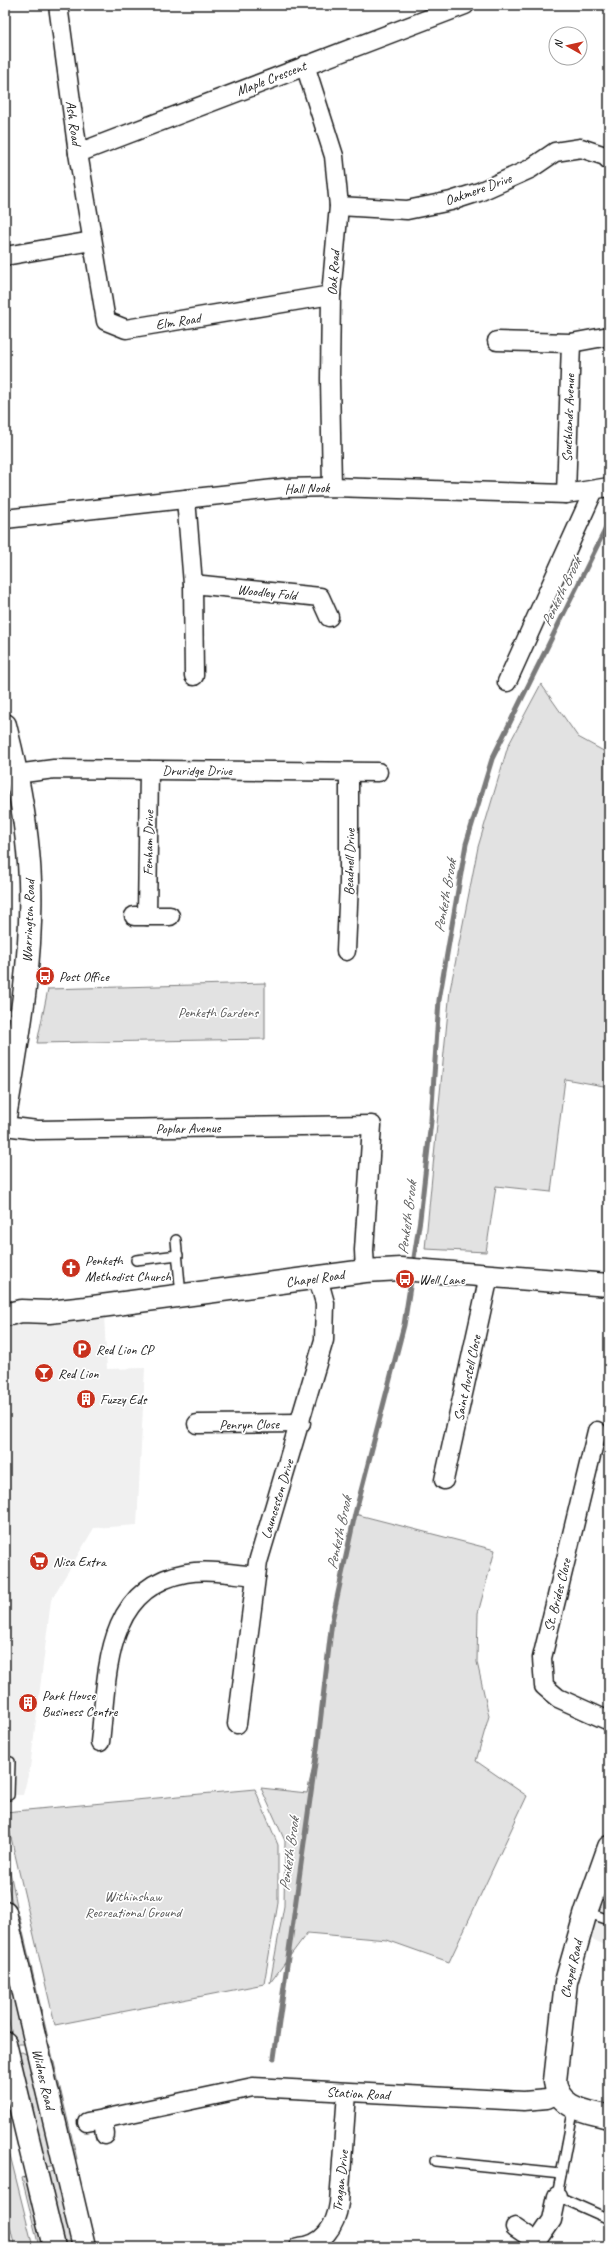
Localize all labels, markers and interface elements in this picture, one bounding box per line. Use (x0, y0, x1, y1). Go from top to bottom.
north arrow (548, 26, 588, 66)
text: N (551, 38, 566, 49)
street label: Maple Crescent (234, 57, 310, 100)
street label: Ash Road (62, 100, 85, 149)
street label: Oakmere Drive (443, 169, 515, 209)
street label: Oak Road (323, 247, 344, 296)
street label: Elm Road (154, 309, 204, 333)
street label: Southlands Avenue (558, 372, 579, 462)
street label: Hall Nook (284, 479, 331, 498)
water label: Penketh Brook (537, 552, 588, 629)
street label: Woodley Fold (237, 581, 300, 604)
street label: Druridge Drive (162, 762, 233, 779)
street label: Fenham Drive (139, 809, 158, 876)
street label: Beadnell Drive (340, 827, 359, 896)
water label: Penketh Brook (430, 855, 462, 934)
street label: Warrington Road (19, 877, 39, 963)
bus stop icon: Post Office (34, 965, 56, 987)
place label: Post Office (59, 968, 110, 985)
park label: Penketh Gardens (178, 1004, 259, 1021)
street label: Poplar Avenue (155, 1119, 222, 1138)
water label: Penketh Brook (394, 1177, 422, 1256)
place label: Penketh Methodist Church (85, 1252, 172, 1285)
church icon: Penketh Methodist Church (60, 1257, 82, 1279)
street label: Chapel Road (285, 1266, 348, 1291)
bus stop icon: Well Lane (394, 1268, 416, 1290)
place label: Well Lane (419, 1271, 466, 1288)
street label: Saint Austell Close (450, 1332, 485, 1423)
parking icon: Red Lion CP (71, 1338, 93, 1360)
place label: Red Lion CP (96, 1341, 155, 1358)
bar icon: Red Lion (33, 1362, 55, 1384)
place label: Red Lion (58, 1365, 99, 1382)
building icon: Fuzzy Eds (75, 1388, 97, 1410)
place label: Fuzzy Eds (100, 1391, 148, 1408)
street label: Penryn Close (219, 1415, 281, 1434)
street label: Launceston Drive (257, 1456, 298, 1541)
water label: Penketh Brook (323, 1492, 357, 1571)
supermarket icon: Nisa Extra (28, 1550, 50, 1572)
place label: Nisa Extra (53, 1553, 107, 1570)
street label: St. Brides Close (540, 1556, 575, 1633)
place label: Park House Business Centre (42, 1687, 119, 1720)
building icon: Park House Business Centre (17, 1692, 39, 1714)
water label: Penketh Brook (275, 1813, 305, 1892)
park label: Withinshaw Recreational Ground (85, 1888, 183, 1921)
street label: Chapel Road (557, 1936, 587, 2000)
street label: Widnes Road (28, 2047, 59, 2113)
street label: Station Road (326, 2083, 392, 2104)
street label: Tragan Drive (329, 2148, 352, 2213)

